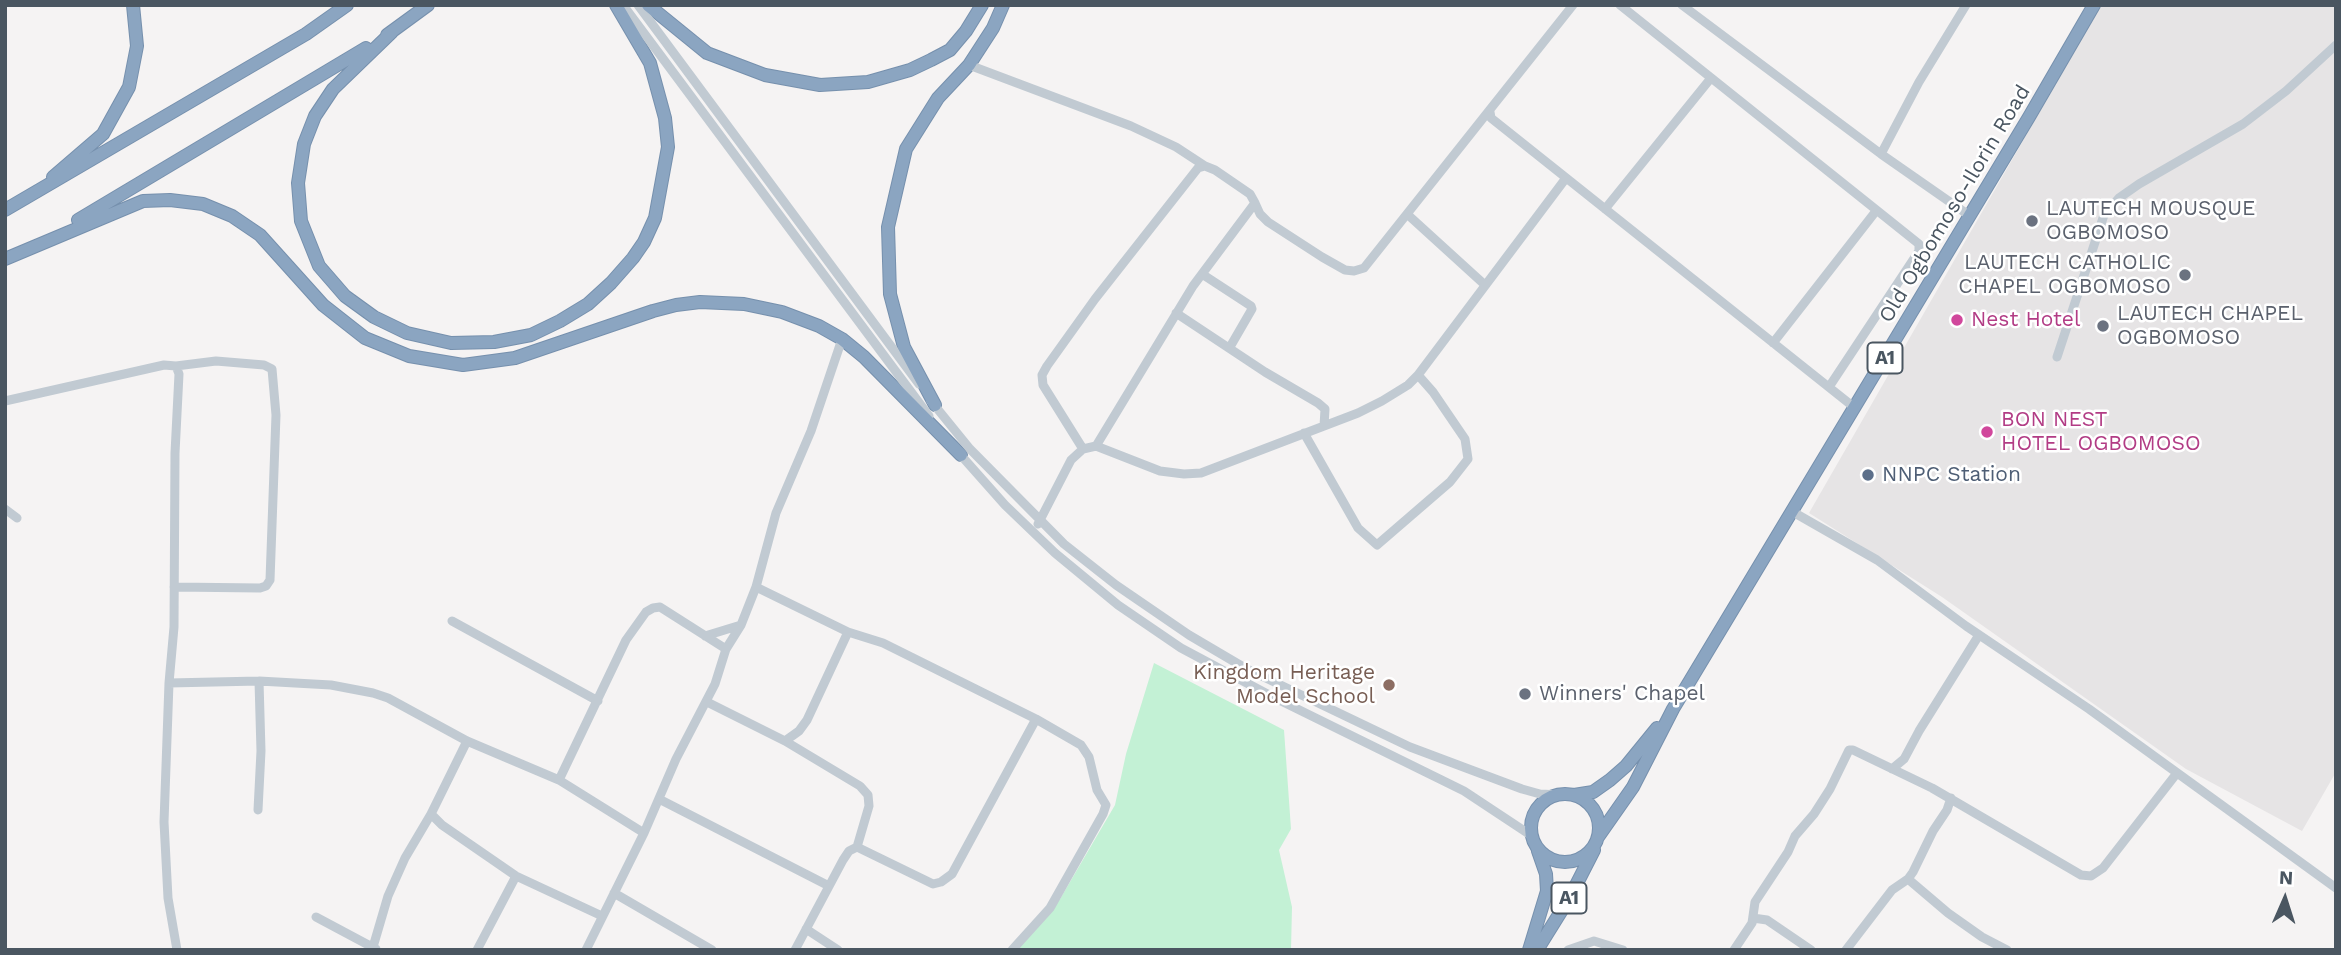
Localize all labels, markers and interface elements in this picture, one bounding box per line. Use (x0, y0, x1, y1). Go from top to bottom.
street label: Old Ogbomoso-Ilorin Road (1874, 81, 2036, 327)
place label: LAUTECH MOUSQUE OGBOMOSO (2046, 196, 2256, 246)
marker: LAUTECH MOUSQUE OGBOMOSO (2024, 213, 2040, 229)
place label: LAUTECH CATHOLIC CHAPEL OGBOMOSO (1958, 250, 2171, 300)
marker: LAUTECH CATHOLIC CHAPEL OGBOMOSO (2177, 267, 2193, 283)
place label: LAUTECH CHAPEL OGBOMOSO (2117, 301, 2303, 351)
place label: Nest Hotel (1971, 307, 2080, 333)
marker: Nest Hotel (1949, 312, 1965, 328)
marker: LAUTECH CHAPEL OGBOMOSO (2095, 318, 2111, 334)
road number: A1 (1868, 342, 1902, 374)
place label: BON NEST HOTEL OGBOMOSO (2001, 407, 2201, 457)
marker: BON NEST HOTEL OGBOMOSO (1979, 424, 1995, 440)
place label: NNPC Station (1882, 462, 2021, 488)
marker: NNPC Station (1860, 467, 1876, 483)
place label: Kingdom Heritage Model School (1193, 660, 1375, 710)
marker: Kingdom Heritage Model School (1381, 677, 1397, 693)
place label: Winners' Chapel (1539, 681, 1705, 707)
marker: Winners' Chapel (1517, 686, 1533, 702)
north arrow (2250, 864, 2320, 934)
text: N (2278, 866, 2294, 889)
road number: A1 (1552, 882, 1586, 914)

